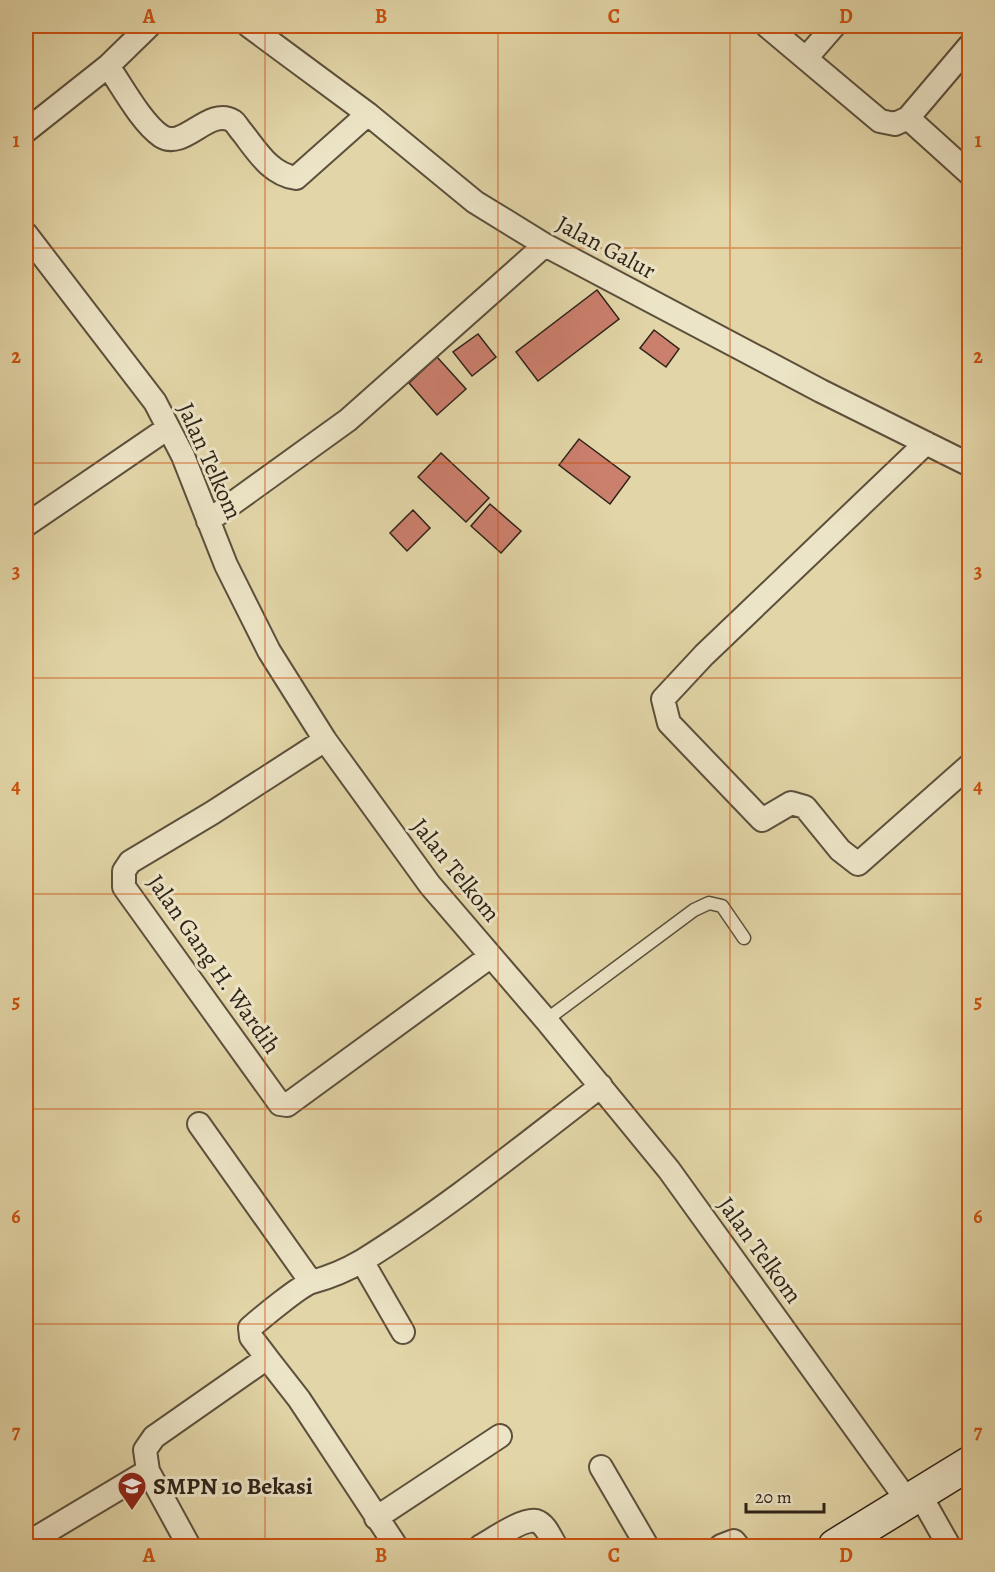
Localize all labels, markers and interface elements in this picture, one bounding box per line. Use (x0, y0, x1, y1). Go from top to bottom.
text: A (142, 3, 156, 30)
text: B (375, 3, 387, 30)
text: C (608, 3, 620, 30)
text: D (839, 3, 853, 30)
text: 1 (12, 127, 20, 154)
text: 1 (974, 127, 982, 154)
street label: Jalan Galur (551, 207, 661, 287)
text: 2 (11, 343, 21, 370)
text: 2 (973, 343, 983, 370)
street label: Jalan Telkom (170, 397, 250, 525)
text: 3 (12, 558, 20, 585)
text: 3 (974, 558, 982, 585)
text: 4 (11, 773, 21, 800)
text: 4 (973, 773, 983, 800)
street label: Jalan Telkom (404, 811, 508, 929)
street label: Jalan Gang H. Wardih (140, 868, 288, 1060)
text: 5 (12, 988, 20, 1015)
text: 5 (974, 988, 982, 1015)
street label: Jalan Telkom (710, 1190, 810, 1310)
text: 6 (11, 1203, 21, 1230)
text: 6 (973, 1203, 983, 1230)
text: 7 (12, 1418, 21, 1445)
text: 7 (974, 1418, 983, 1445)
school or university icon: SMPN 10 Bekasi (116, 1470, 148, 1512)
place label: SMPN 10 Bekasi (153, 1470, 313, 1502)
scale bar (746, 1476, 824, 1514)
text: 20 m (755, 1485, 792, 1509)
text: A (142, 1542, 156, 1569)
text: B (375, 1542, 387, 1569)
text: C (608, 1542, 620, 1569)
text: D (839, 1542, 853, 1569)

